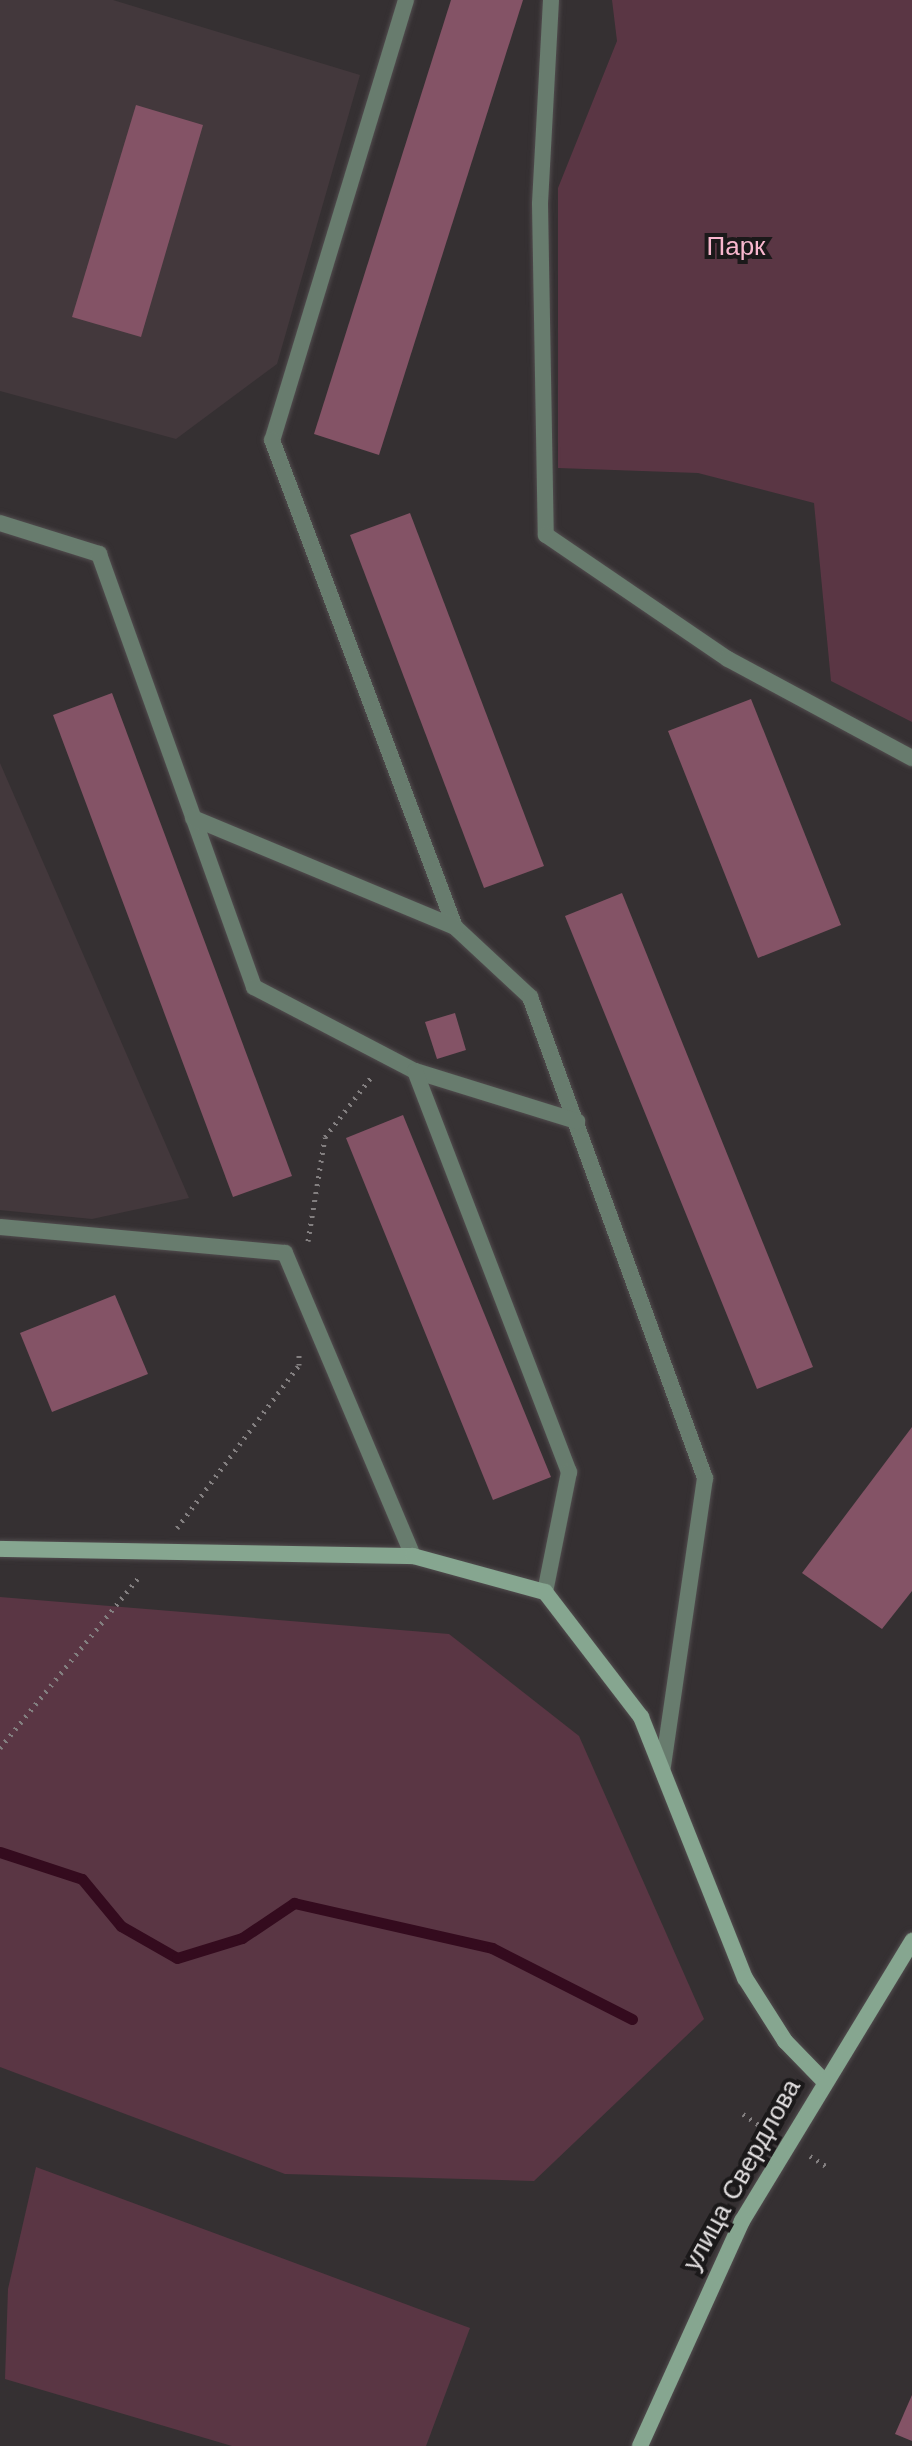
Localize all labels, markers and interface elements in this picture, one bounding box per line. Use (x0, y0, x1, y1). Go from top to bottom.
park label: Парк (707, 231, 765, 263)
street label: улица Свердлова (676, 2074, 808, 2276)

